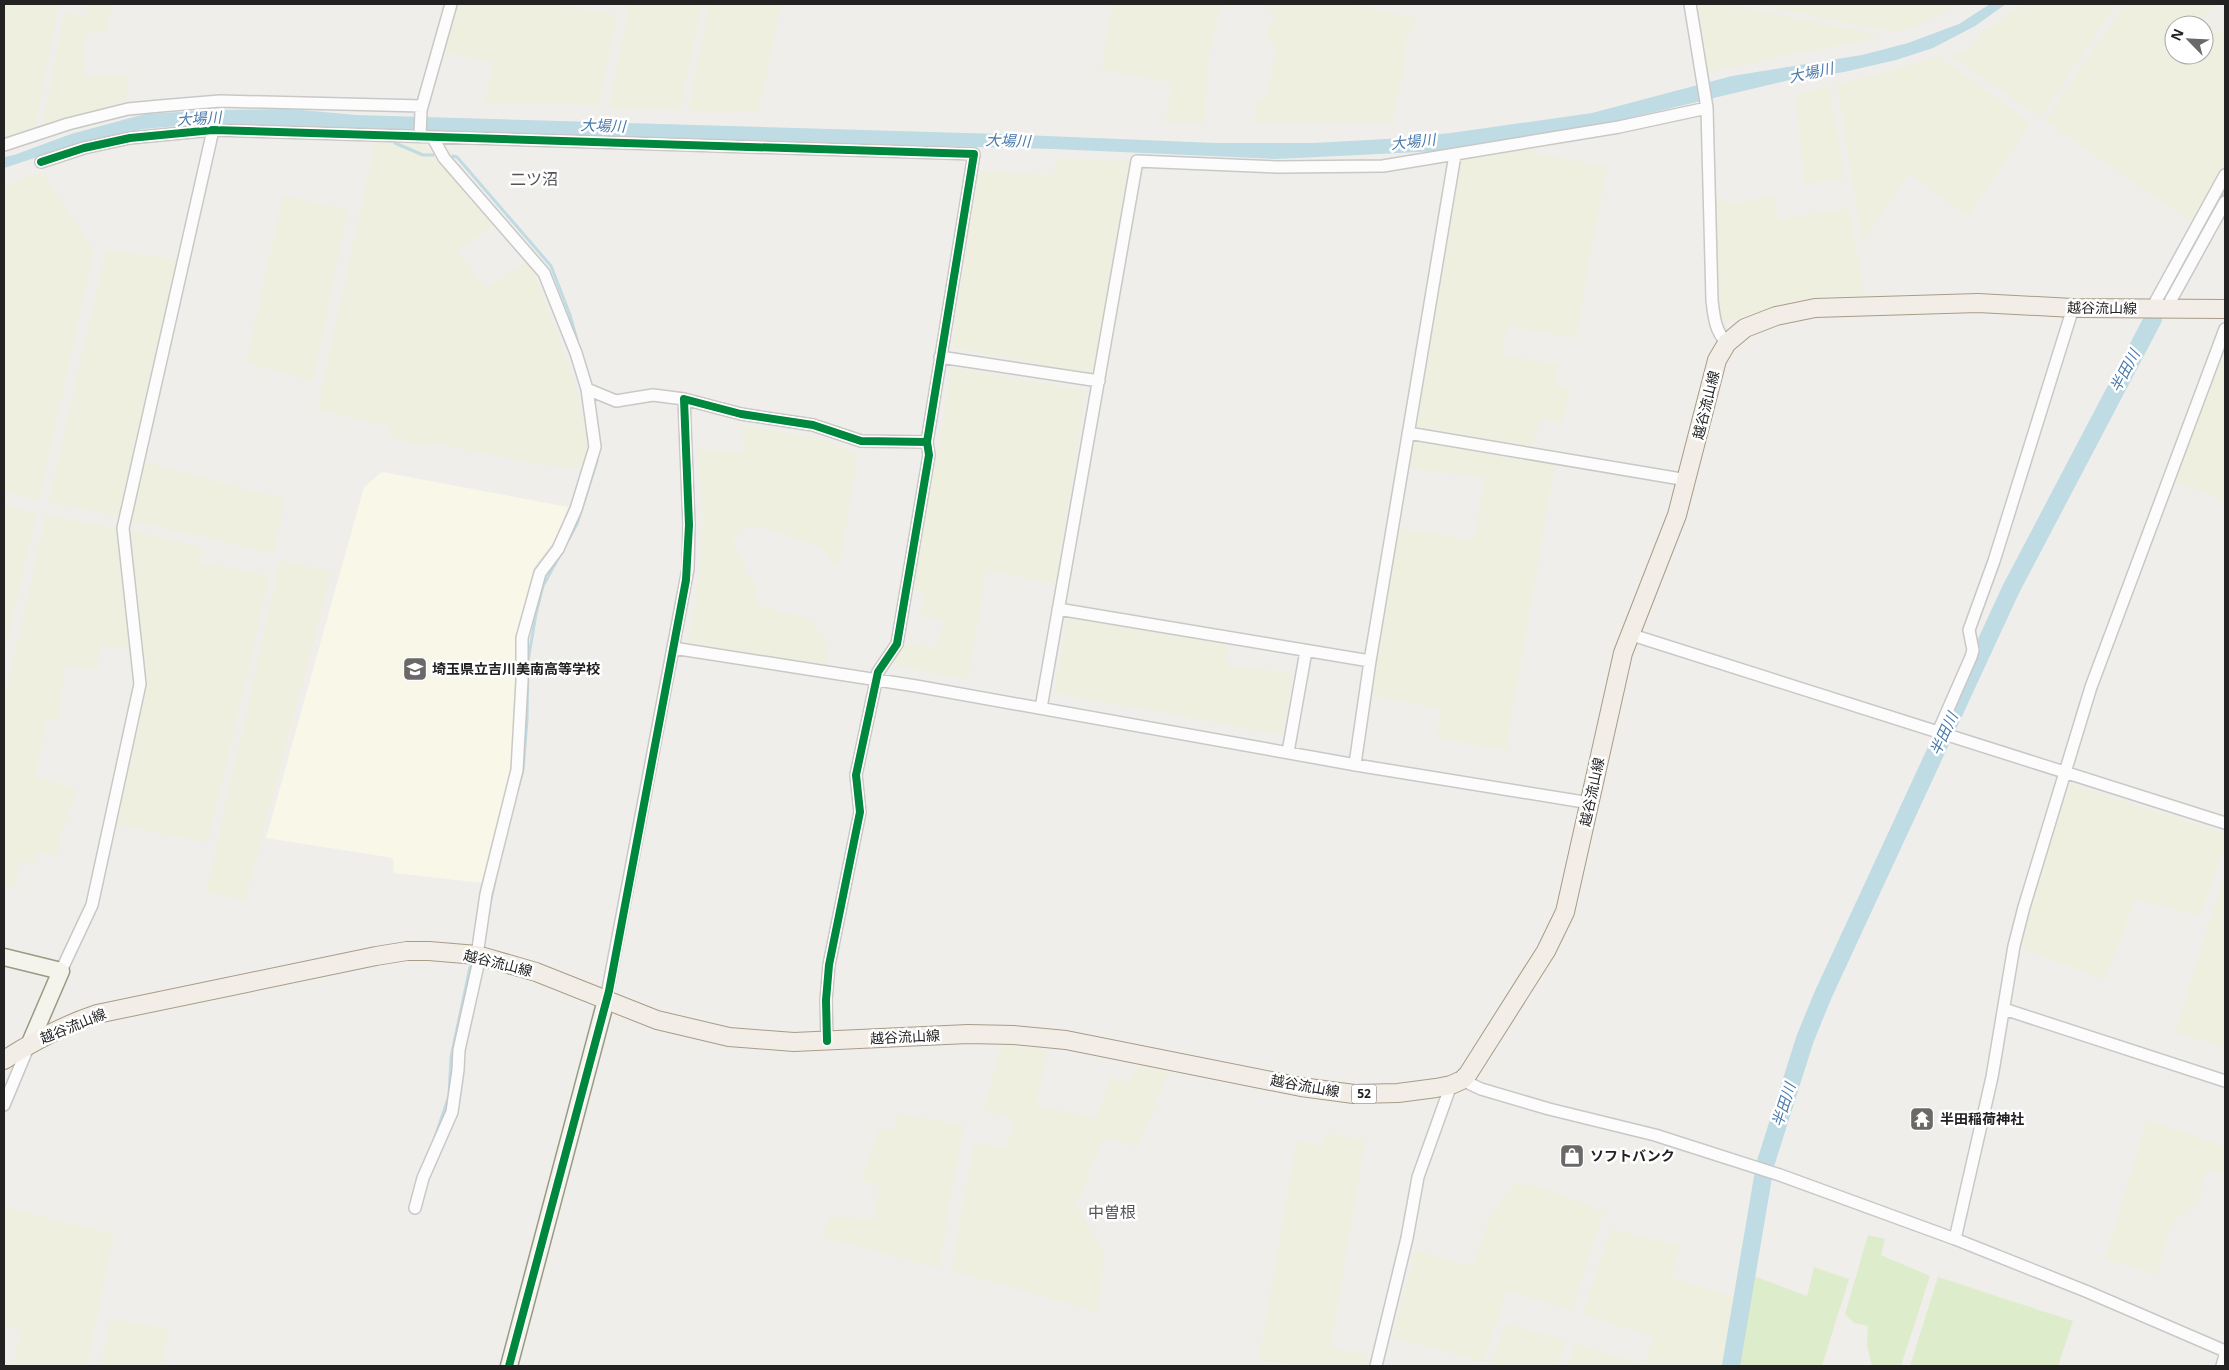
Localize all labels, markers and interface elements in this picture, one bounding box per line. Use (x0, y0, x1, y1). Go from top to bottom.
north arrow (2164, 15, 2214, 65)
text: N (2166, 25, 2188, 44)
water label: 大場川 (1787, 57, 1837, 86)
water label: 大場川 (176, 106, 224, 130)
water label: 大場川 (580, 114, 628, 136)
water label: 大場川 (985, 129, 1033, 151)
water label: 大場川 (1389, 129, 1438, 153)
district label: 二ツ沼 (510, 168, 558, 190)
street label: 越谷流山線 (2067, 297, 2137, 318)
water label: 半田川 (2105, 344, 2144, 395)
street label: 越谷流山線 (1688, 369, 1723, 441)
school or university icon: 埼玉県立吉川美南高等学校 (402, 656, 428, 682)
place label: 埼玉県立吉川美南高等学校 (432, 659, 600, 678)
water label: 半田川 (1925, 707, 1963, 758)
street label: 越谷流山線 (1575, 756, 1608, 828)
street label: 越谷流山線 (462, 945, 534, 980)
street label: 越谷流山線 (37, 1004, 109, 1047)
street label: 越谷流山線 (870, 1025, 940, 1048)
street label: 越谷流山線 (1269, 1070, 1341, 1101)
water label: 半田川 (1767, 1078, 1800, 1129)
road number: 52 (1352, 1084, 1376, 1104)
temple icon: 半田稲荷神社 (1909, 1106, 1935, 1132)
place label: 半田稲荷神社 (1940, 1109, 2024, 1128)
shop icon: ソフトバンク (1559, 1143, 1585, 1169)
place label: ソフトバンク (1590, 1146, 1675, 1165)
district label: 中曽根 (1088, 1201, 1136, 1223)

